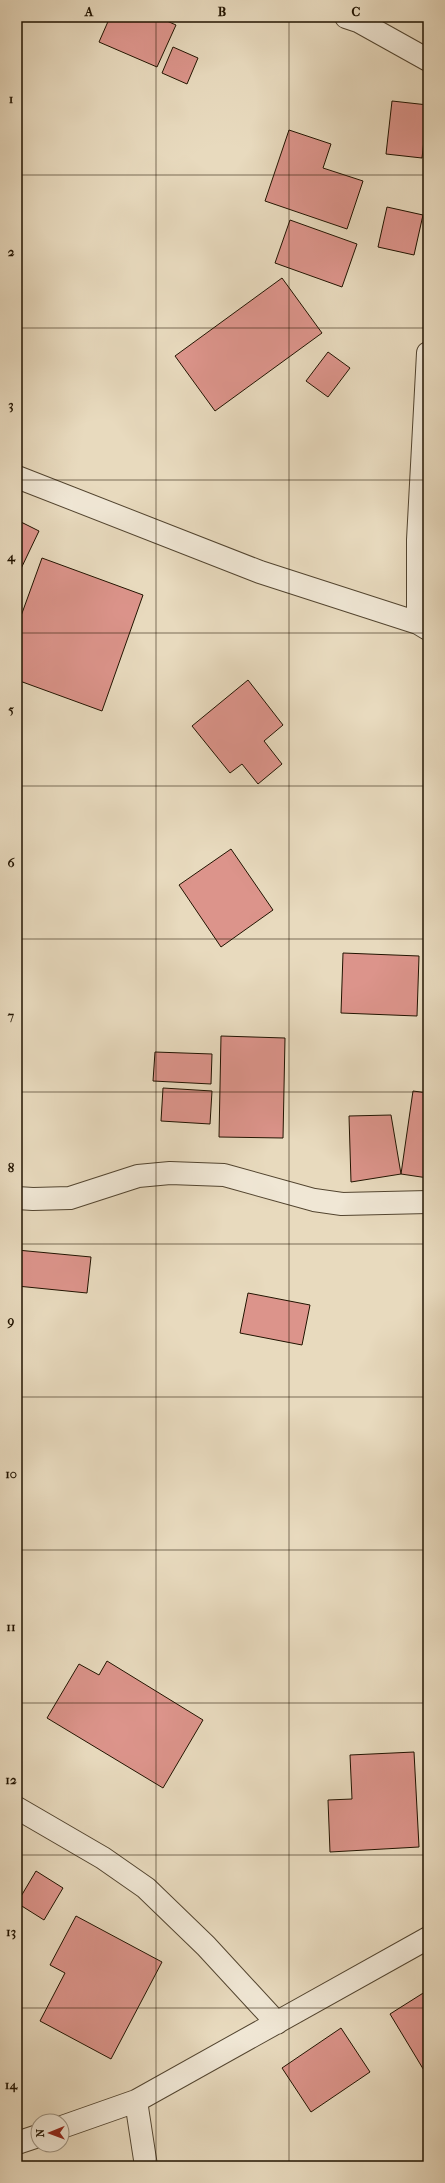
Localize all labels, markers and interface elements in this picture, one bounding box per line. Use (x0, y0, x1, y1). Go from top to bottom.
text: A (84, 4, 94, 19)
text: B (218, 4, 227, 19)
text: C (352, 4, 361, 19)
text: 1 (9, 91, 14, 106)
text: 2 (8, 244, 15, 259)
text: 3 (8, 397, 14, 413)
text: 4 (6, 549, 16, 565)
text: 5 (8, 702, 14, 717)
text: 6 (7, 855, 15, 870)
text: 7 (7, 1008, 15, 1023)
text: 8 (8, 1160, 15, 1175)
text: 9 (7, 1313, 15, 1329)
text: 10 (5, 1466, 17, 1481)
text: 11 (6, 1619, 16, 1634)
text: 12 (5, 1772, 17, 1787)
text: 13 (6, 1924, 16, 1940)
text: 14 (5, 2077, 18, 2093)
north arrow (30, 2113, 70, 2153)
text: N (34, 2128, 47, 2137)

